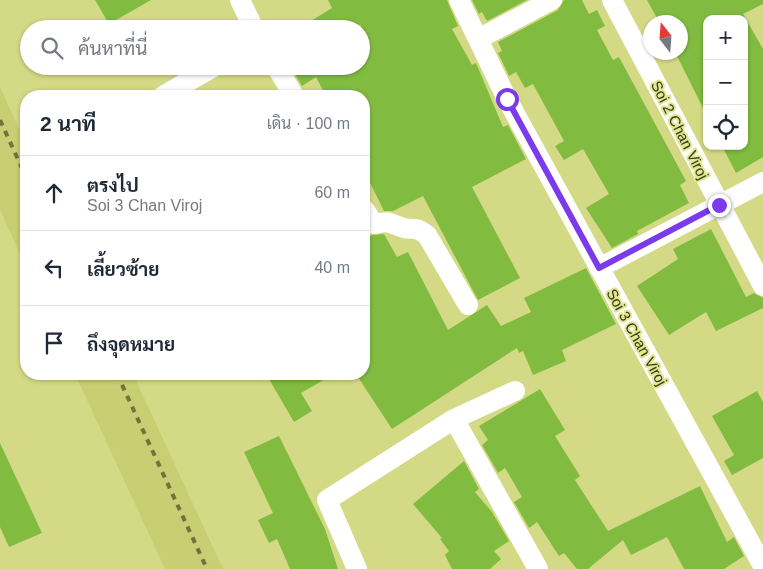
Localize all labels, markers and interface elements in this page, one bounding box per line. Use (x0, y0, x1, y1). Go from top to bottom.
north arrow (643, 15, 688, 60)
map controls (703, 15, 748, 150)
button: + (703, 15, 748, 60)
search box (20, 20, 370, 75)
icon: search (38, 34, 66, 62)
text: ค้นหาที่นี่ (78, 38, 147, 59)
button: − (703, 60, 748, 105)
street label: Soi 2 Chan Viroj (648, 78, 712, 182)
route start (496, 88, 519, 111)
button: locate (703, 105, 748, 150)
text: 2 นาที (40, 112, 96, 135)
text: เดิน · 100 m (267, 115, 350, 132)
text: ตรงไป (87, 175, 139, 196)
icon: ahead (40, 179, 68, 207)
text: 60 m (314, 184, 350, 201)
route end (708, 194, 731, 217)
text: Soi 3 Chan Viroj (87, 197, 202, 214)
icon: left (40, 254, 68, 282)
text: เลี้ยวซ้าย (87, 259, 159, 280)
text: 40 m (314, 259, 350, 276)
street label: Soi 3 Chan Viroj (603, 286, 671, 388)
icon: arrive (40, 329, 68, 357)
text: ถึงจุดหมาย (87, 334, 175, 355)

